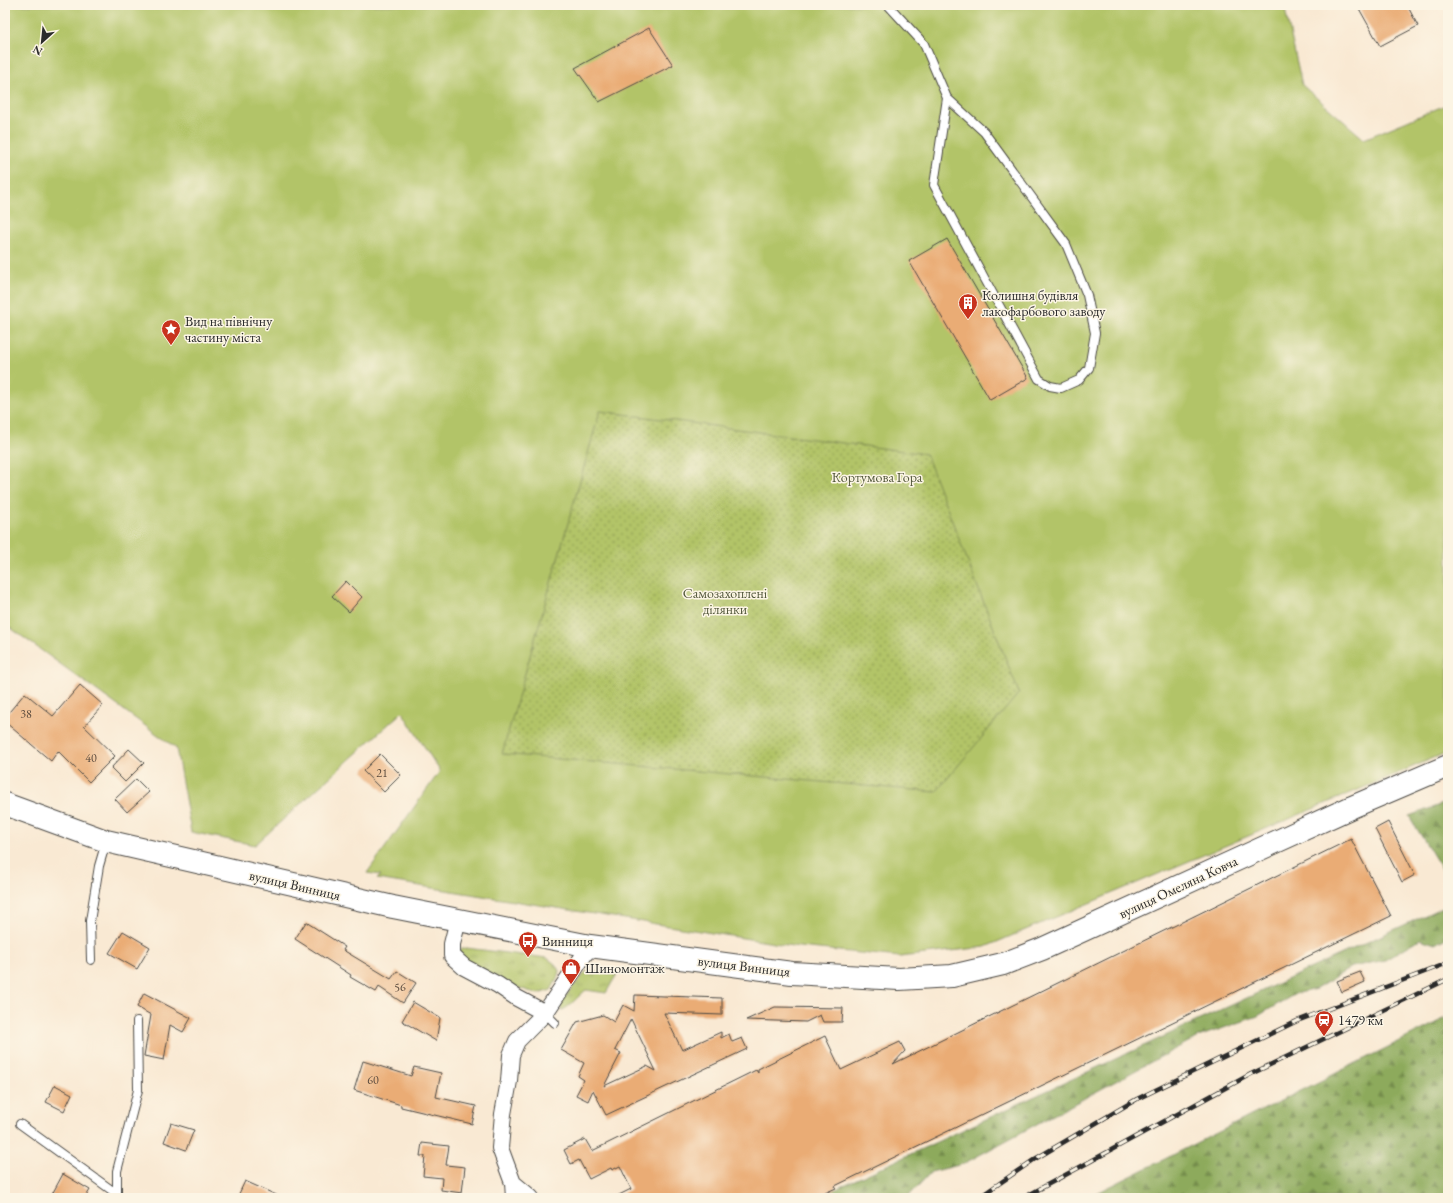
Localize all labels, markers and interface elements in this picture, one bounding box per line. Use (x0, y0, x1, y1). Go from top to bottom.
north arrow (22, 22, 62, 62)
text: N (30, 43, 45, 59)
place label: Колишня будівля лакофарбового заводу (982, 286, 1106, 320)
building icon: Колишня будівля лакофарбового заводу (957, 292, 979, 320)
place label: Вид на північну частину міста (185, 312, 273, 346)
place icon: Вид на північну частину міста (160, 318, 182, 346)
park label: Кортумова Гора (832, 468, 923, 486)
park label: Самозахоплені ділянки (683, 584, 768, 618)
house number: 38 (20, 706, 32, 722)
house number: 40 (85, 750, 97, 766)
house number: 21 (376, 765, 388, 781)
street label: вулиця Омеляна Ковча (1116, 851, 1241, 922)
street label: вулиця Винниця (248, 866, 342, 904)
bus stop icon: Винниця (517, 930, 539, 958)
place label: Винниця (542, 932, 593, 950)
street label: вулиця Винниця (697, 951, 791, 981)
shop icon: Шиномонтаж (560, 957, 582, 985)
place label: Шиномонтаж (585, 959, 665, 977)
house number: 56 (394, 979, 406, 995)
station icon: 1479 км (1313, 1009, 1335, 1037)
place label: 1479 км (1338, 1011, 1383, 1029)
house number: 60 (367, 1072, 379, 1088)

